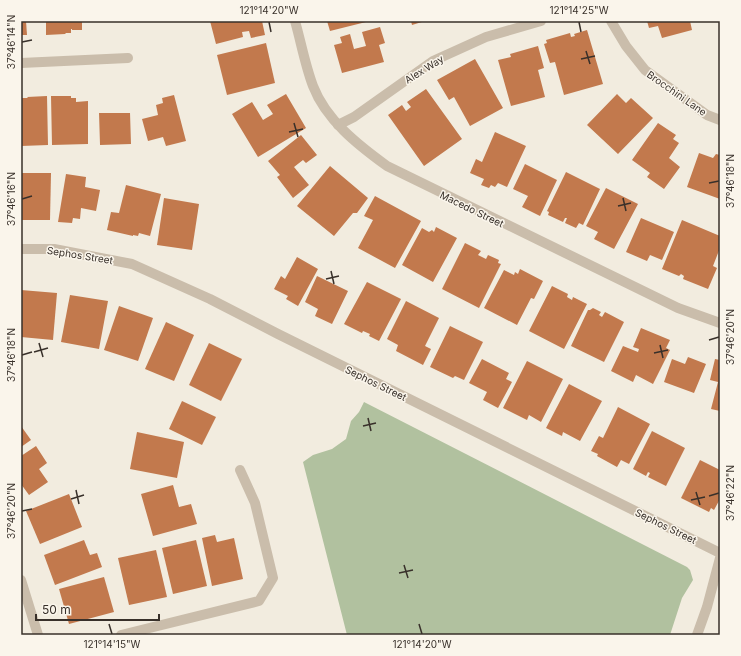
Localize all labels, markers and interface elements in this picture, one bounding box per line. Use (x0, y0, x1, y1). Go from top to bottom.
text: 121°14'20"W (239, 4, 299, 16)
text: 121°14'25"W (549, 4, 609, 16)
text: 37°46'14"N (5, 15, 17, 69)
street label: Alex Way (402, 52, 446, 86)
street label: Brocchini Lane (645, 68, 709, 118)
text: 37°46'18"N (724, 154, 736, 208)
text: 37°46'16"N (5, 172, 17, 226)
street label: Macedo Street (438, 188, 506, 230)
street label: Sephos Street (46, 244, 115, 266)
text: 37°46'20"N (724, 309, 736, 365)
text: 37°46'18"N (5, 328, 17, 382)
street label: Sephos Street (343, 363, 409, 403)
text: 37°46'22"N (724, 465, 736, 521)
text: 37°46'20"N (5, 483, 17, 539)
street label: Sephos Street (633, 506, 699, 546)
scale bar (36, 596, 159, 622)
text: 50 m (42, 602, 71, 617)
text: 121°14'15"W (84, 638, 141, 650)
text: 121°14'20"W (392, 638, 452, 650)

